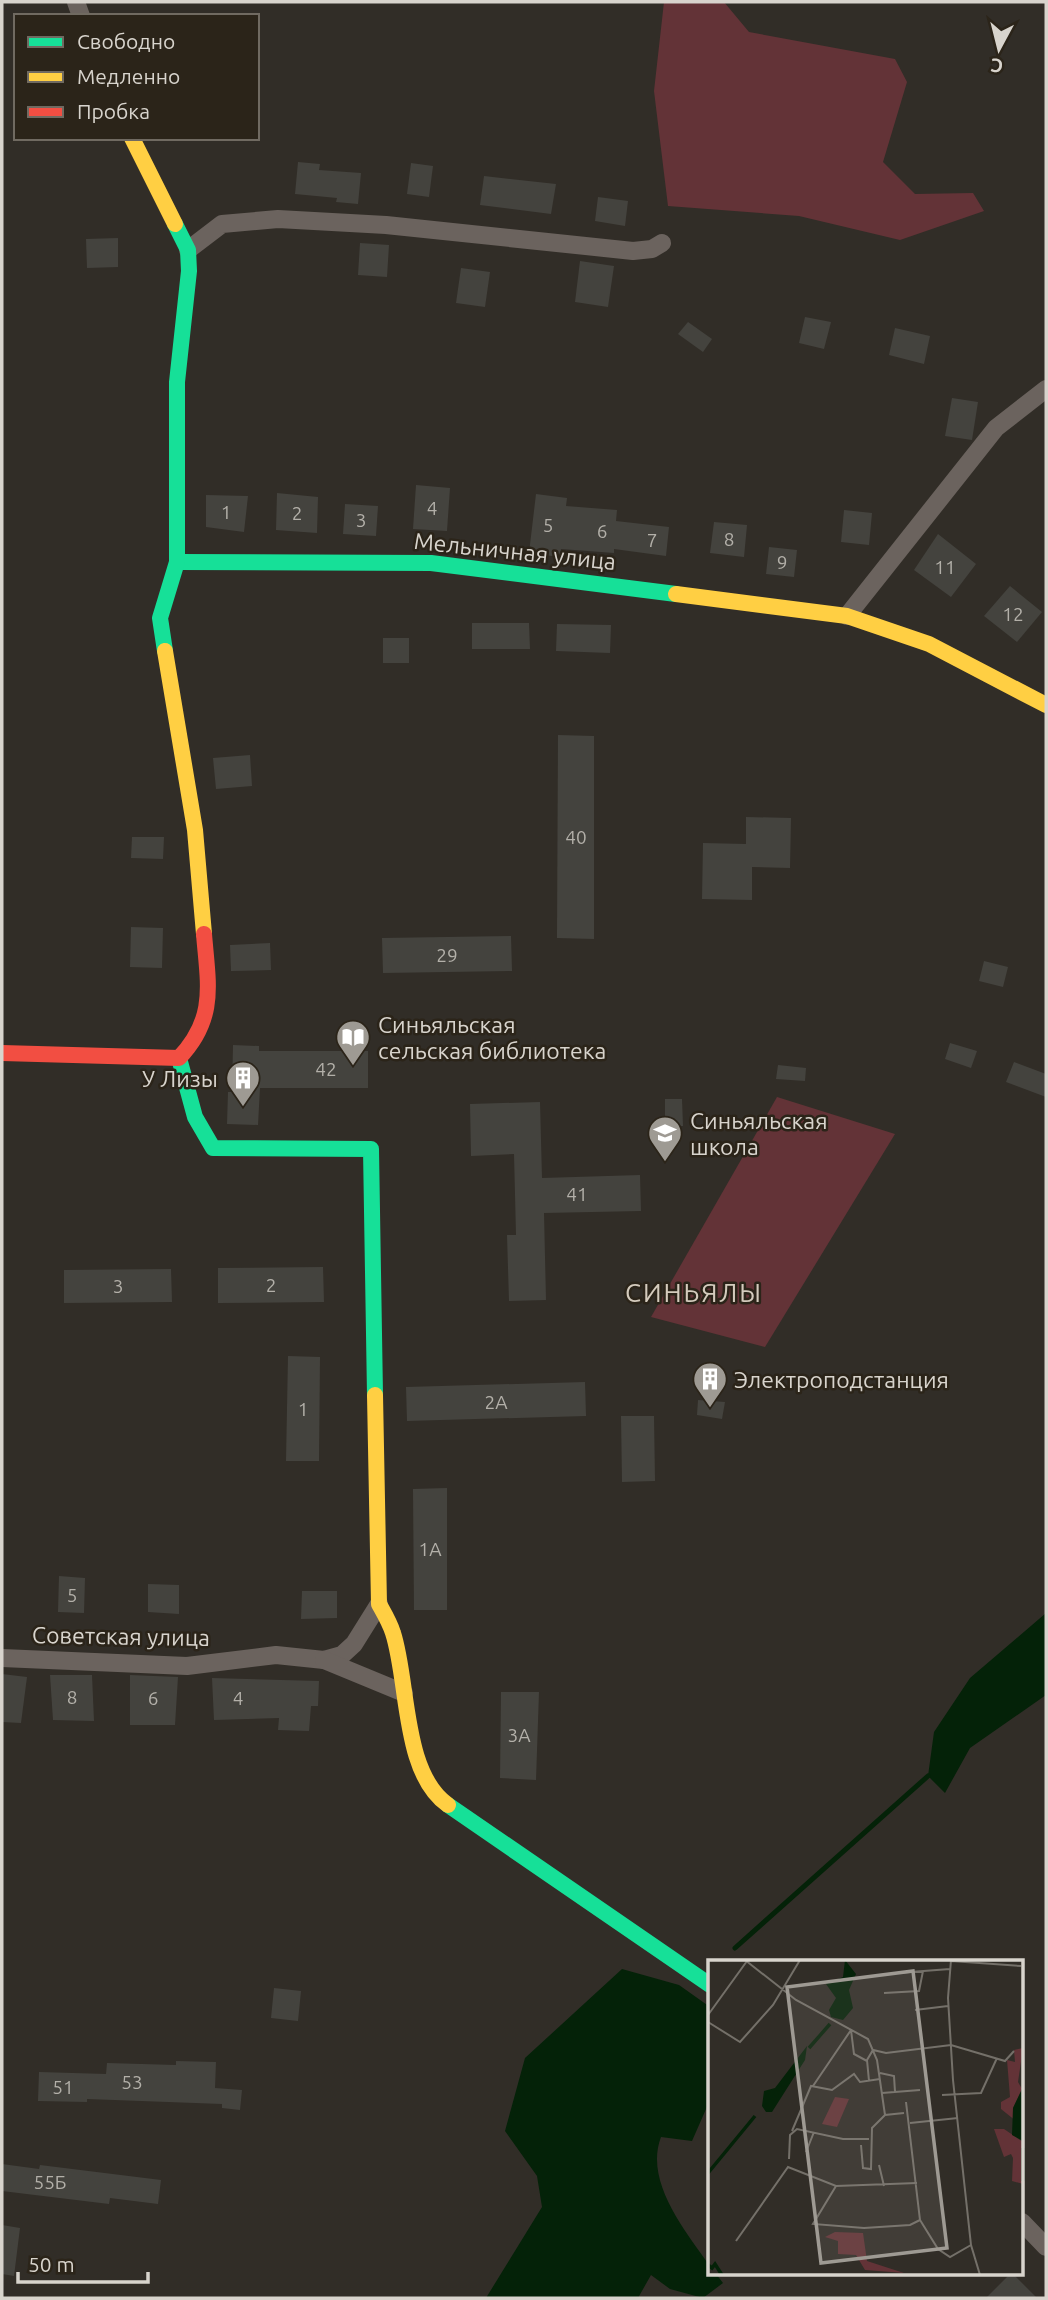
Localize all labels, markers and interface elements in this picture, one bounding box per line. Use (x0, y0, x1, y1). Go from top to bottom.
legend (14, 14, 259, 140)
north arrow (964, 14, 1034, 84)
text: Свободно (77, 29, 175, 53)
text: С (990, 54, 1004, 78)
text: Медленно (77, 64, 180, 88)
text: Пробка (77, 99, 150, 123)
house number: 4 (427, 497, 437, 519)
house number: 1 (221, 501, 231, 523)
house number: 2 (292, 502, 302, 524)
house number: 3 (356, 509, 366, 531)
house number: 5 (543, 514, 553, 536)
house number: 6 (597, 520, 607, 542)
street label: Мельничная улица (413, 528, 617, 574)
house number: 8 (724, 528, 734, 550)
house number: 7 (647, 529, 657, 551)
house number: 9 (777, 551, 787, 573)
house number: 11 (934, 556, 956, 578)
house number: 12 (1002, 603, 1024, 625)
house number: 40 (565, 826, 587, 848)
house number: 29 (436, 944, 458, 966)
place label: Синьяльская сельская библиотека (378, 1012, 606, 1063)
library icon: Синьяльская сельская библиотека (334, 1018, 372, 1067)
house number: 42 (315, 1058, 337, 1080)
building icon: У Лизы (224, 1059, 262, 1108)
place label: У Лизы (142, 1066, 218, 1091)
place label: Синьяльская школа (690, 1108, 828, 1159)
school or university icon: Синьяльская школа (646, 1114, 684, 1163)
house number: 41 (566, 1183, 588, 1205)
house number: 2 (266, 1274, 276, 1296)
house number: 3 (113, 1275, 123, 1297)
district label: СИНЬЯЛЫ (625, 1278, 763, 1307)
building icon: Электроподстанция (691, 1360, 729, 1409)
place label: Электроподстанция (734, 1367, 949, 1392)
house number: 2А (484, 1391, 508, 1413)
house number: 1 (298, 1398, 308, 1420)
house number: 1А (418, 1538, 442, 1560)
house number: 5 (67, 1584, 77, 1606)
street label: Советская улица (32, 1622, 210, 1650)
house number: 8 (67, 1686, 77, 1708)
house number: 6 (148, 1687, 158, 1709)
house number: 4 (233, 1687, 243, 1709)
house number: 3А (507, 1724, 531, 1746)
inset map (708, 1960, 1024, 2276)
house number: 53 (121, 2071, 143, 2093)
house number: 51 (52, 2076, 74, 2098)
house number: 55Б (33, 2171, 67, 2193)
scale bar (18, 2240, 147, 2284)
text: 50 m (28, 2252, 75, 2276)

